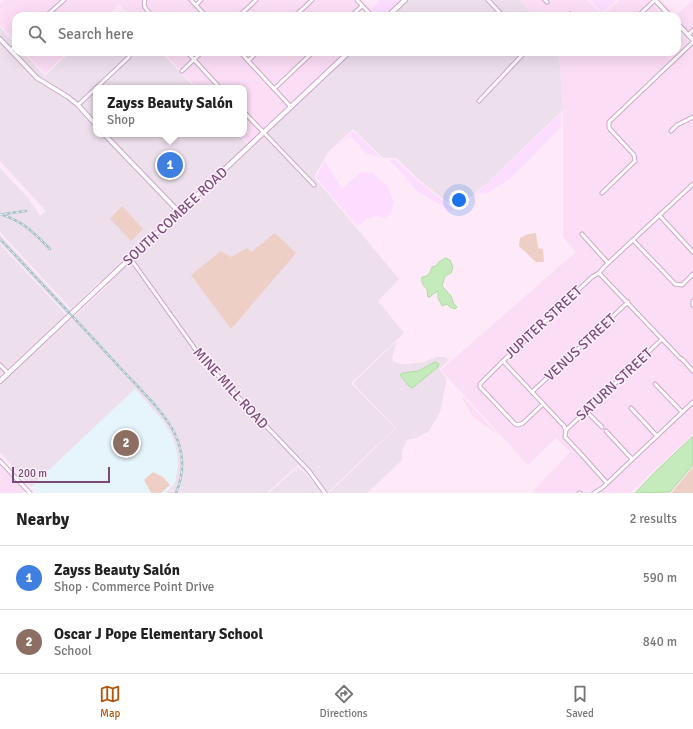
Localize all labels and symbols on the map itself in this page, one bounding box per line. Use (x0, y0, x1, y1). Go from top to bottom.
pin: 1 (157, 150, 183, 180)
street label: SOUTH COMBEE ROAD (120, 163, 231, 269)
your location (449, 190, 469, 210)
street label: JUPITER STREET (501, 282, 586, 362)
street label: VENUS STREET (541, 310, 620, 385)
street label: MINE MILL ROAD (190, 344, 272, 433)
street label: SATURN STREET (573, 345, 656, 424)
pin: 2 (113, 428, 139, 458)
scale bar (12, 465, 110, 484)

